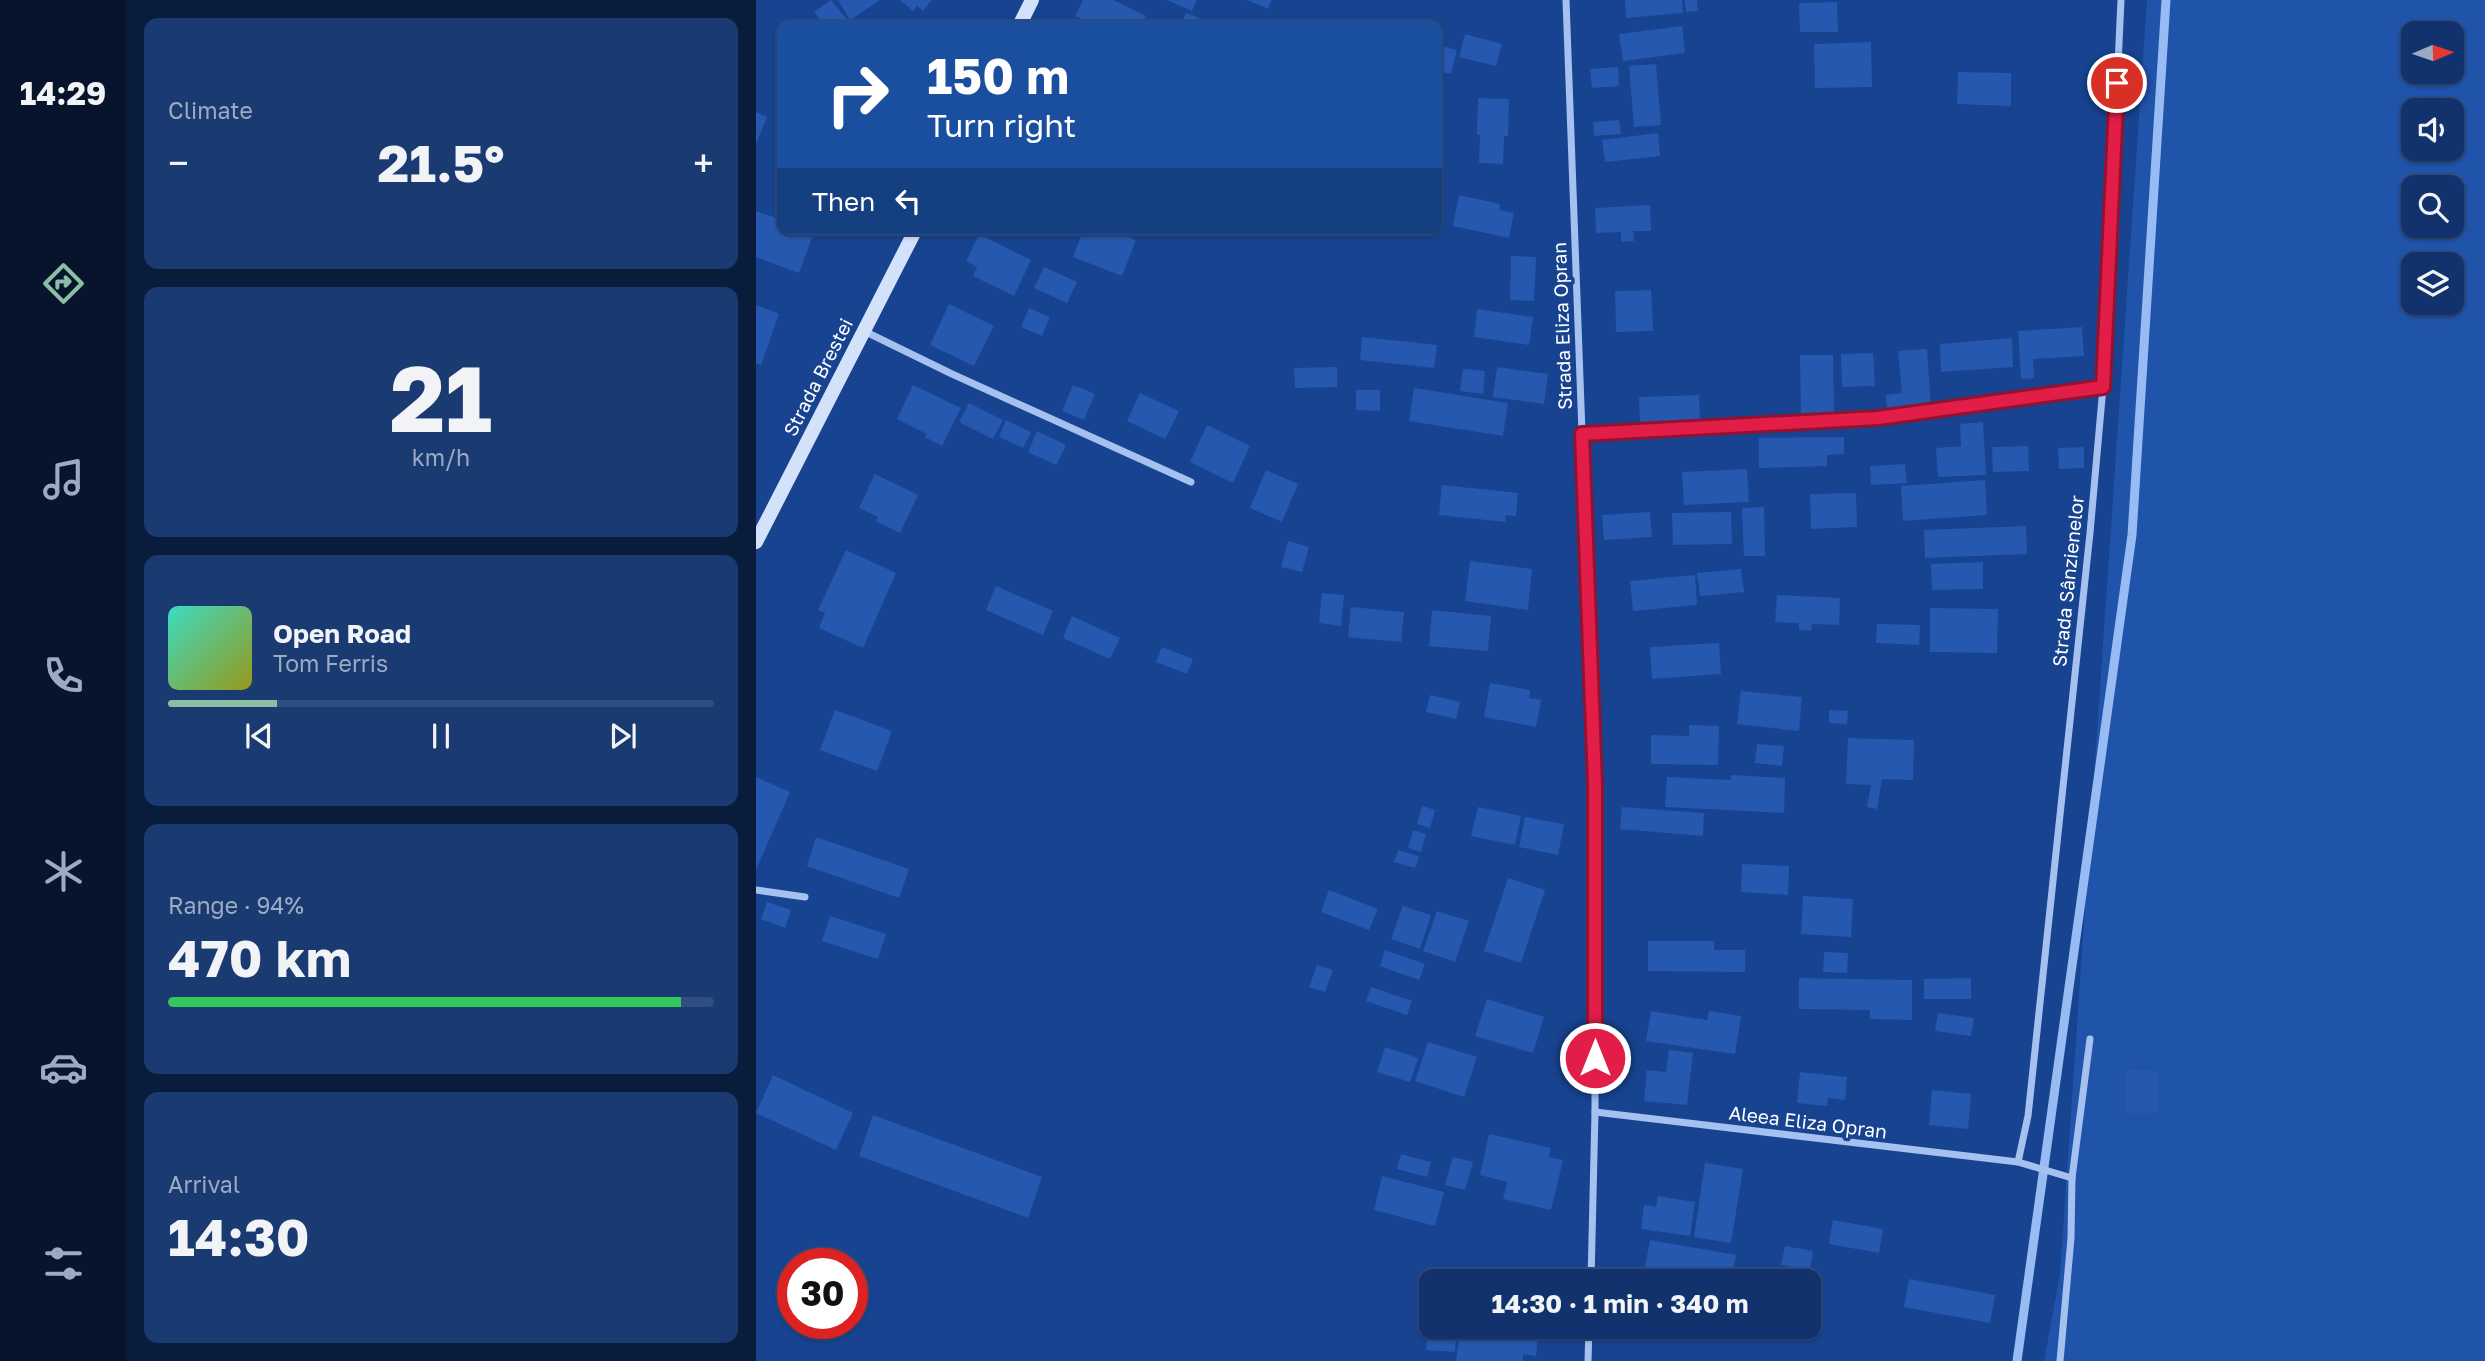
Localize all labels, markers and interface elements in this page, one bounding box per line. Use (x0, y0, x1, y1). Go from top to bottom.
north arrow (2401, 21, 2464, 84)
map controls (2401, 21, 2464, 315)
text: 150 m (927, 46, 1069, 105)
icon: right (812, 49, 903, 140)
pin (2087, 53, 2147, 113)
icon: arrive (2098, 64, 2136, 102)
text: 14:29 (20, 74, 106, 112)
text: Climate (168, 96, 253, 124)
button: sound (2401, 98, 2464, 161)
text: Turn right (927, 106, 1076, 144)
text: 21.5° (377, 131, 505, 193)
text: − (168, 140, 189, 185)
text: + (693, 140, 714, 185)
button: search (2401, 175, 2464, 238)
icon: left (889, 182, 927, 220)
text: Then (812, 186, 875, 217)
street label: Strada Eliza Opran (1547, 242, 1576, 410)
button: layers (2401, 252, 2464, 315)
icon: directions (39, 259, 88, 308)
street label: Strada Brestei (778, 314, 857, 440)
text: 21 (390, 343, 492, 452)
text: km/h (412, 443, 470, 471)
icon: music (39, 455, 88, 504)
street label: Strada Sânzienelor (2047, 493, 2088, 668)
text: Open Road (273, 618, 411, 649)
text: Tom Ferris (273, 649, 388, 677)
icon: phone (39, 651, 88, 700)
icon: previous (240, 717, 278, 755)
icon: pause (422, 717, 460, 755)
icon: next (604, 717, 642, 755)
icon: climate (39, 847, 88, 896)
text: Range · 94% (168, 891, 304, 919)
text: 470 km (168, 926, 351, 988)
position arrow (1558, 1021, 1632, 1095)
icon: car (39, 1043, 88, 1092)
street label: Aleea Eliza Opran (1728, 1100, 1888, 1143)
text: Arrival (168, 1170, 240, 1198)
text: 14:30 (168, 1205, 309, 1267)
icon: filters (39, 1239, 88, 1288)
speed limit sign: 30 (777, 1248, 868, 1339)
text: 14:30 · 1 min · 340 m (1491, 1288, 1749, 1319)

